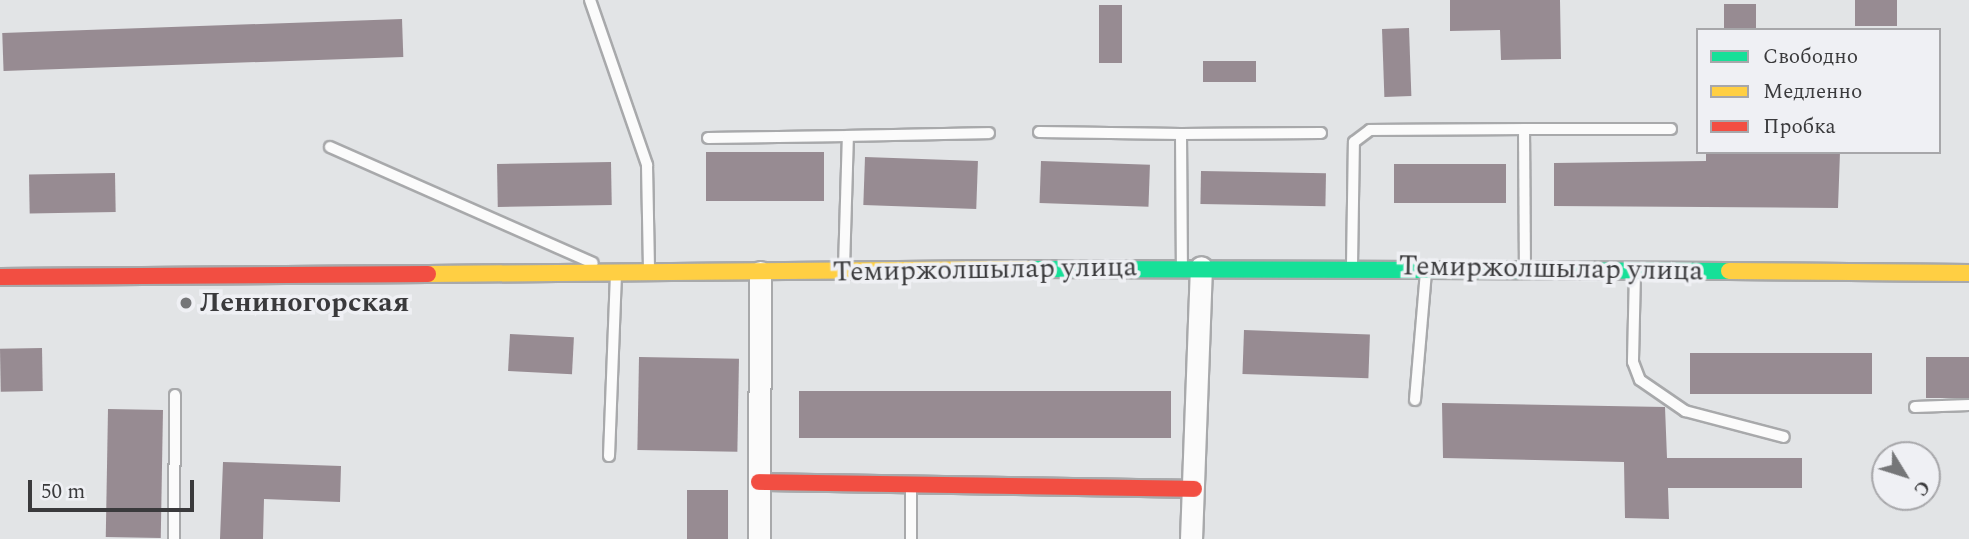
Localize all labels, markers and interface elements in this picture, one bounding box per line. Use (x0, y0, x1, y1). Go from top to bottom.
legend (1696, 28, 1941, 154)
text: Свободно (1763, 41, 1858, 73)
text: Медленно (1763, 76, 1862, 108)
text: Пробка (1763, 111, 1836, 143)
street label: Темиржолшылар улица (1398, 250, 1704, 288)
street label: Темиржолшылар улица (832, 251, 1138, 289)
place label: Лениногорская (200, 286, 409, 320)
marker: Лениногорская (178, 295, 194, 311)
north arrow (1871, 441, 1941, 511)
scale bar (32, 466, 198, 510)
text: С (1906, 474, 1937, 502)
text: 50 m (41, 476, 85, 508)

